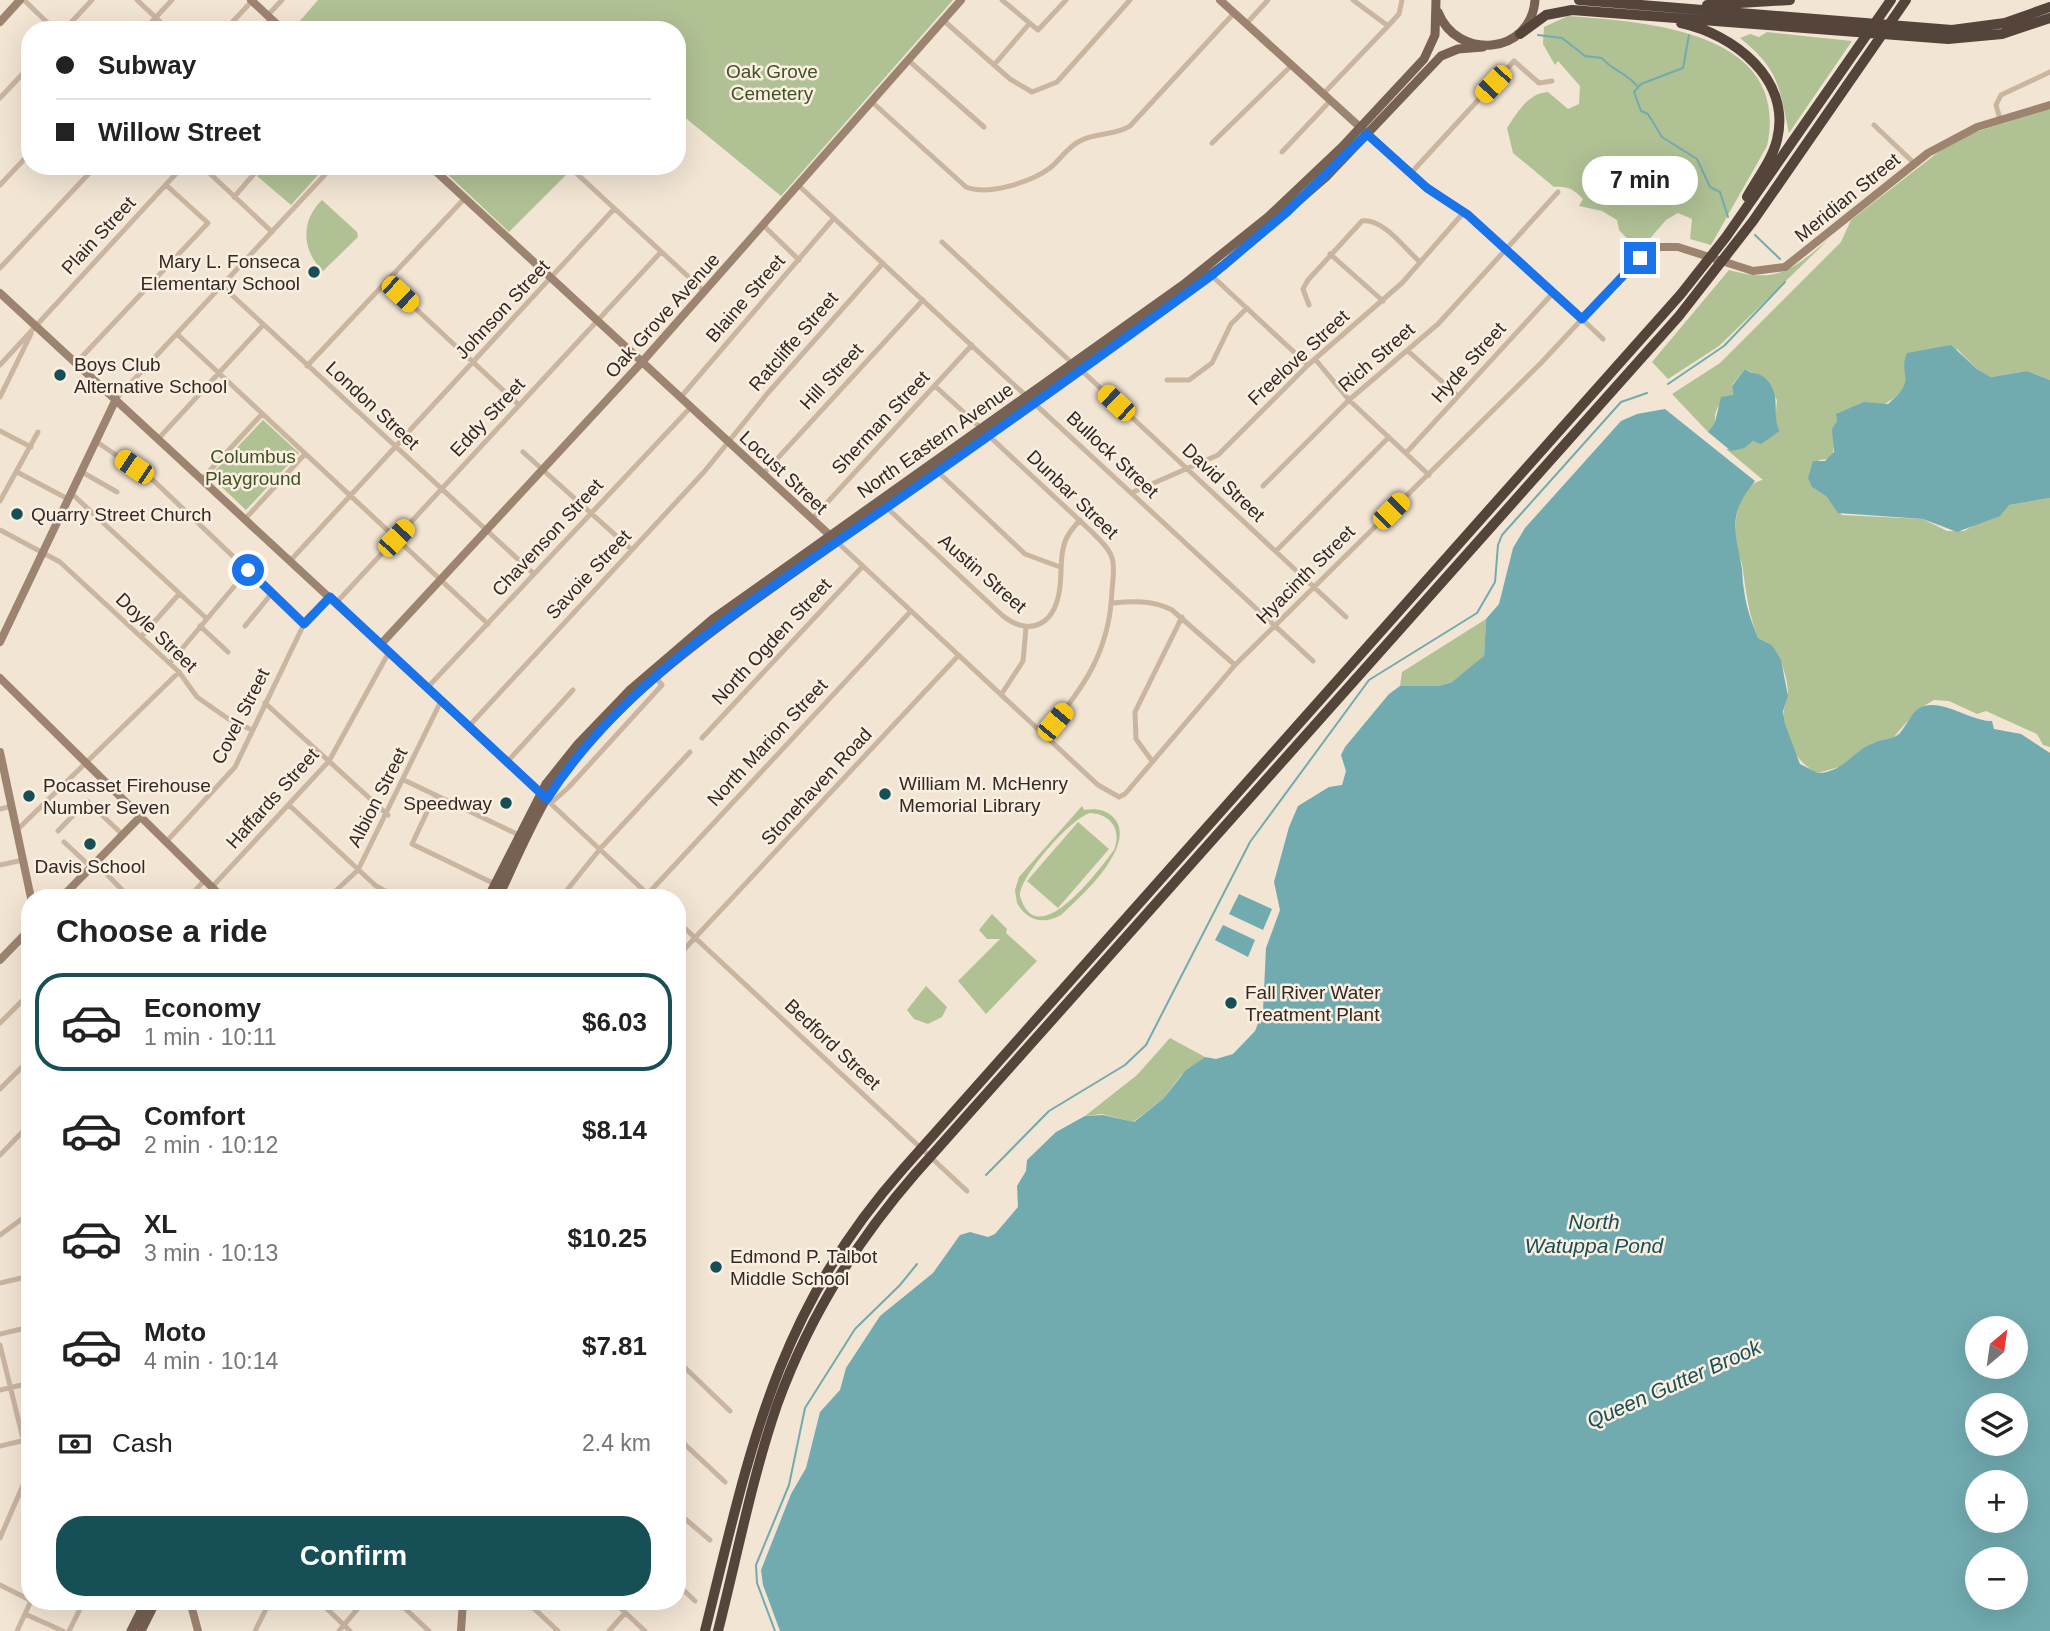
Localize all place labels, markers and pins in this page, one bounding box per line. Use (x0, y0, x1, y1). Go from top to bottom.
place label: Mary L. Fonseca Elementary School (141, 251, 300, 294)
marker: Mary L. Fonseca Elementary School (306, 264, 322, 280)
place label: Boys Club Alternative School (74, 354, 227, 397)
marker: Boys Club Alternative School (52, 367, 68, 383)
place label: Quarry Street Church (31, 504, 212, 525)
marker: Quarry Street Church (9, 506, 25, 522)
place label: William M. McHenry Memorial Library (899, 773, 1068, 816)
place label: Pocasset Firehouse Number Seven (43, 775, 211, 818)
marker: William M. McHenry Memorial Library (877, 786, 893, 802)
marker: Pocasset Firehouse Number Seven (21, 788, 37, 804)
place label: Speedway (403, 793, 492, 814)
marker: Speedway (498, 795, 514, 811)
marker: Davis School (82, 836, 98, 852)
place label: Davis School (35, 856, 145, 877)
place label: Fall River Water Treatment Plant (1245, 982, 1381, 1025)
marker: Fall River Water Treatment Plant (1223, 995, 1239, 1011)
place label: Edmond P. Talbot Middle School (730, 1246, 878, 1289)
marker: Edmond P. Talbot Middle School (708, 1259, 724, 1275)

